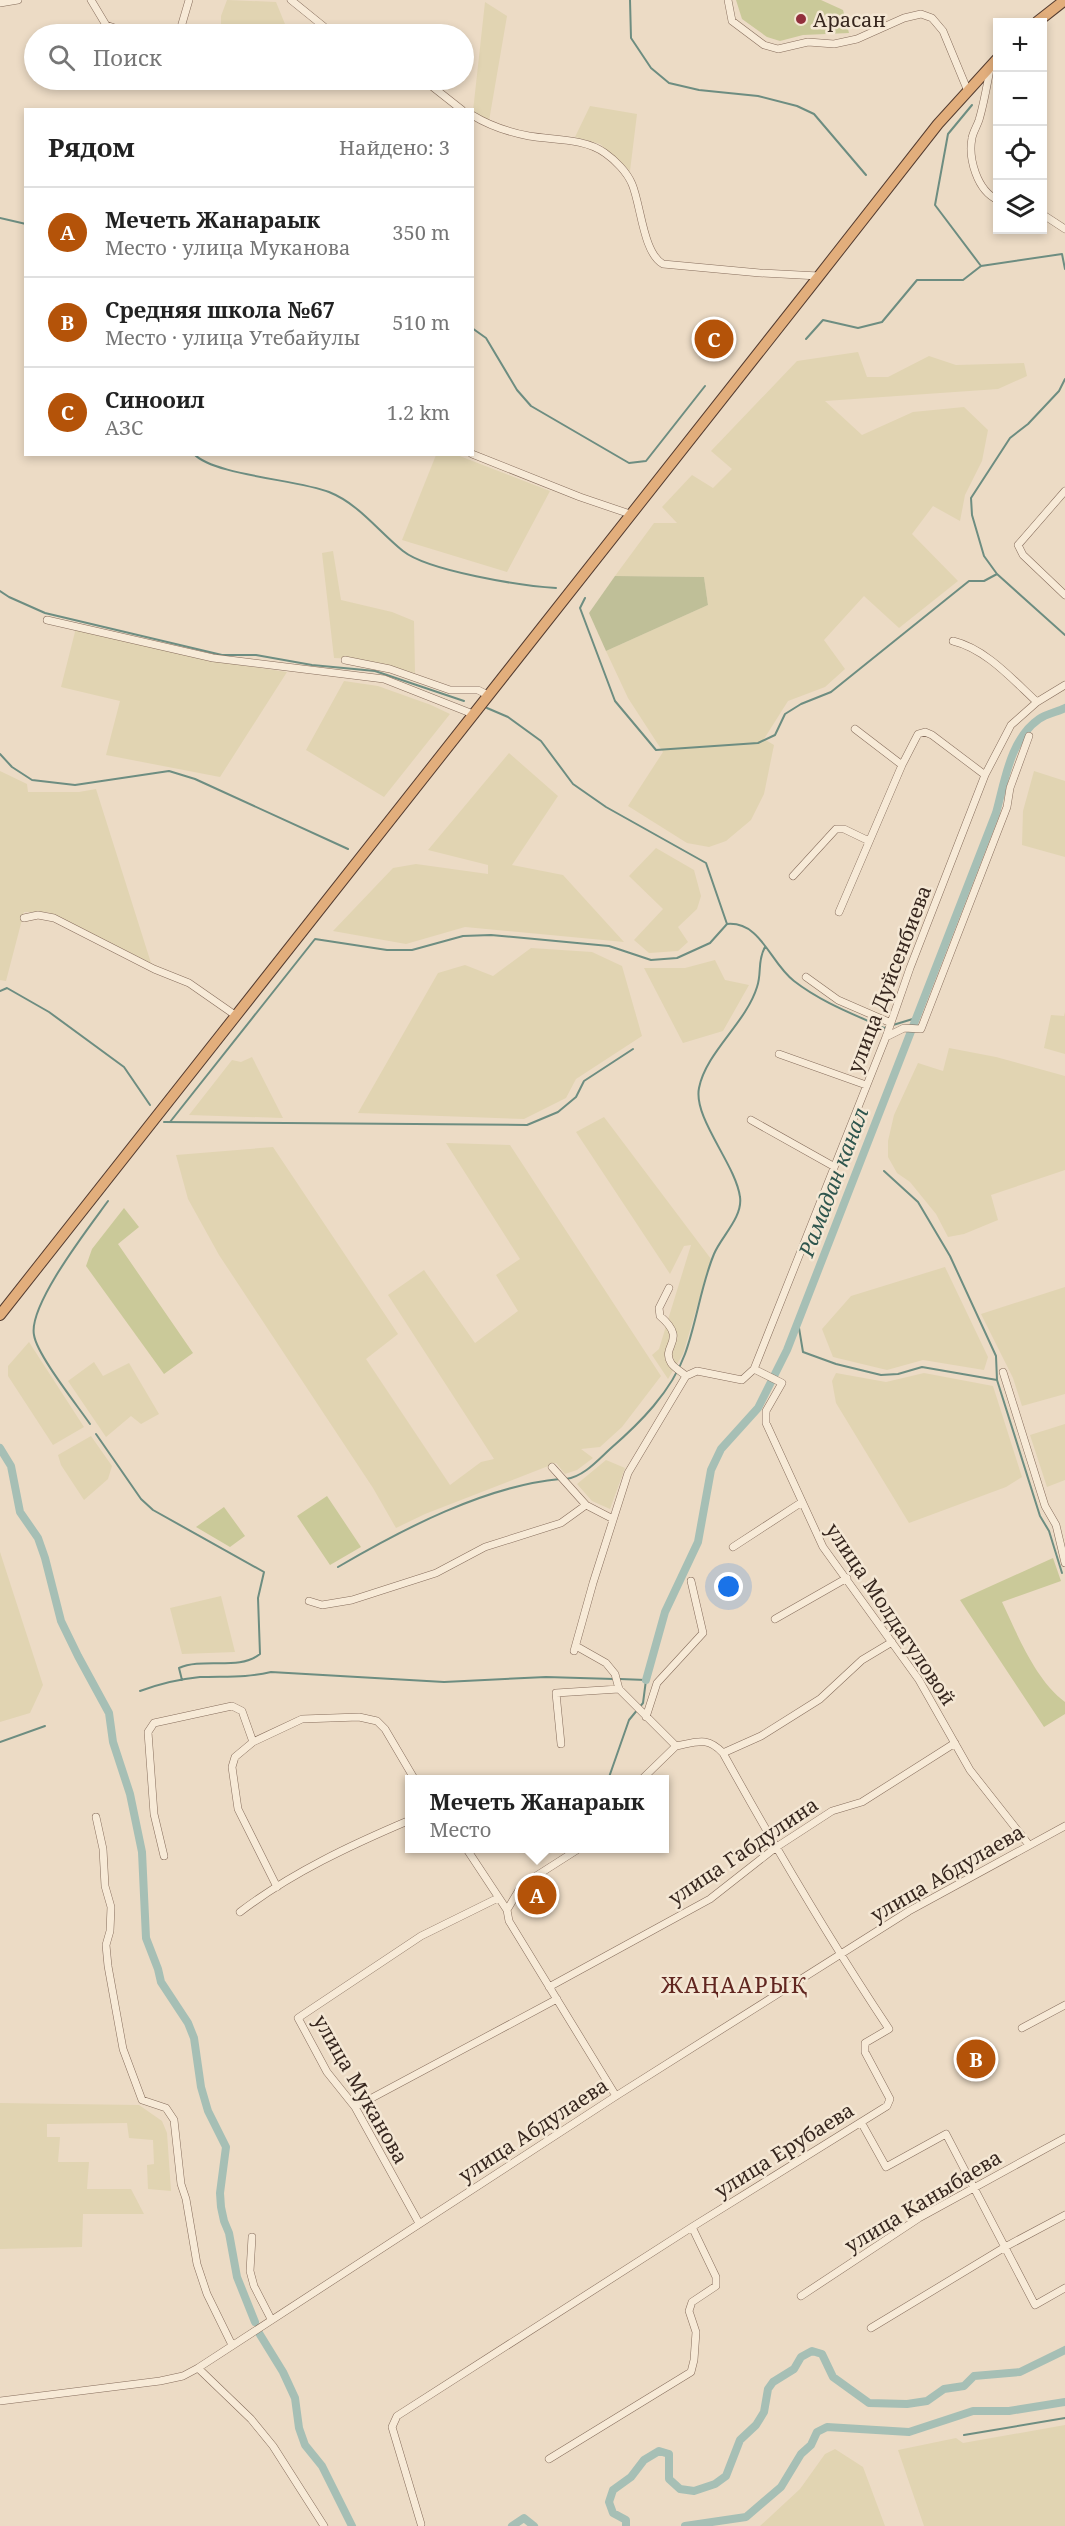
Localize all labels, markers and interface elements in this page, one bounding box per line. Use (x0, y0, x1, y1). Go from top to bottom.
place label: Арасан (813, 6, 886, 33)
marker: Арасан (794, 12, 808, 26)
map controls (993, 18, 1047, 234)
button: + (993, 18, 1047, 72)
search box (24, 24, 474, 90)
icon: search (45, 41, 78, 74)
text: Поиск (93, 42, 162, 72)
button: − (993, 72, 1047, 126)
button: locate (993, 126, 1047, 180)
text: Рядом (48, 129, 135, 165)
text: Найдено: 3 (339, 134, 450, 161)
button: layers (993, 180, 1047, 234)
text: Мечеть Жанараык (105, 204, 320, 234)
text: A (60, 219, 75, 246)
text: 350 m (392, 219, 450, 246)
text: Место · улица Муканова (105, 234, 350, 261)
text: Средняя школа №67 (105, 294, 335, 324)
text: B (61, 309, 74, 336)
text: 510 m (392, 309, 450, 336)
pin: C (694, 316, 734, 362)
text: Место · улица Утебайулы (105, 324, 360, 351)
text: Синооил (105, 384, 205, 414)
text: C (61, 399, 74, 426)
text: 1.2 km (387, 399, 450, 426)
text: АЗС (105, 414, 143, 441)
street label: улица Дуйсенбиева (841, 881, 937, 1077)
water label: Рамадан канал (791, 1103, 874, 1262)
street label: улица Молдагуловой (820, 1518, 962, 1710)
your location (714, 1572, 743, 1601)
popup (405, 1775, 669, 1853)
text: Мечеть Жанараык (429, 1786, 645, 1816)
street label: улица Габдулина (663, 1791, 823, 1911)
text: Место (429, 1816, 491, 1843)
street label: улица Абдулаева (865, 1818, 1029, 1928)
pin: A (518, 1872, 556, 1918)
district label: ЖАҢААРЫҚ (660, 1969, 809, 1999)
street label: улица Муканова (307, 2009, 415, 2169)
pin: B (956, 2036, 996, 2082)
street label: улица Абдулаева (453, 2071, 613, 2189)
street label: улица Ерубаева (709, 2096, 859, 2204)
street label: улица Каныбаева (840, 2143, 1006, 2259)

